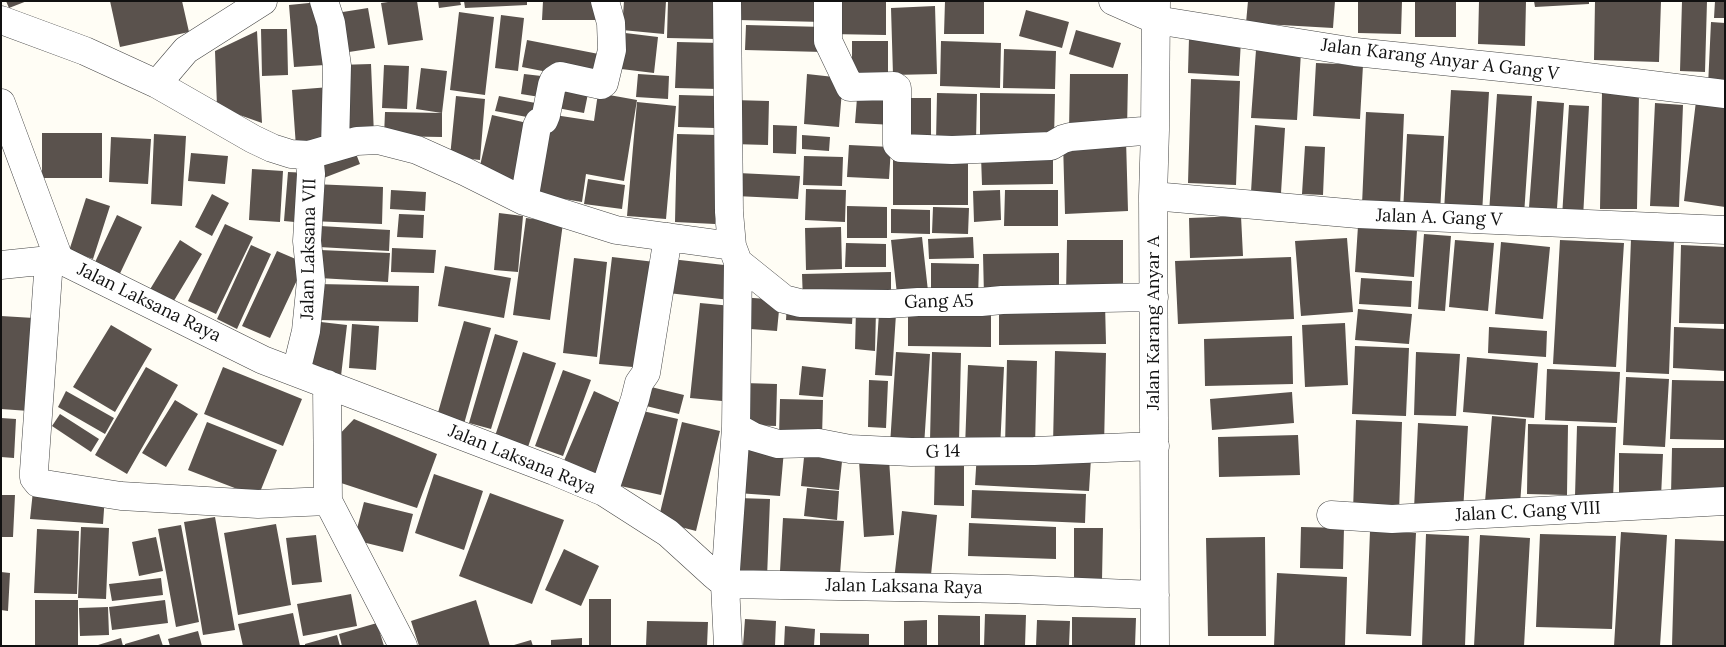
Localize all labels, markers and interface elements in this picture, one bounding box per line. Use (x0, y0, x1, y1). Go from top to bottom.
street label: Jalan Karang Anyar A Gang V (1320, 35, 1560, 85)
street label: Jalan Laksana VII (297, 178, 321, 320)
street label: Jalan A. Gang V (1375, 205, 1503, 231)
street label: Jalan Karang Anyar A (1143, 236, 1165, 410)
street label: Jalan Laksana Raya (74, 259, 224, 347)
street label: Gang A5 (904, 291, 974, 313)
street label: Jalan Laksana Raya (445, 421, 599, 499)
street label: G 14 (925, 441, 961, 463)
street label: Jalan C. Gang VIII (1455, 497, 1601, 527)
street label: Jalan Laksana Raya (825, 575, 983, 599)

